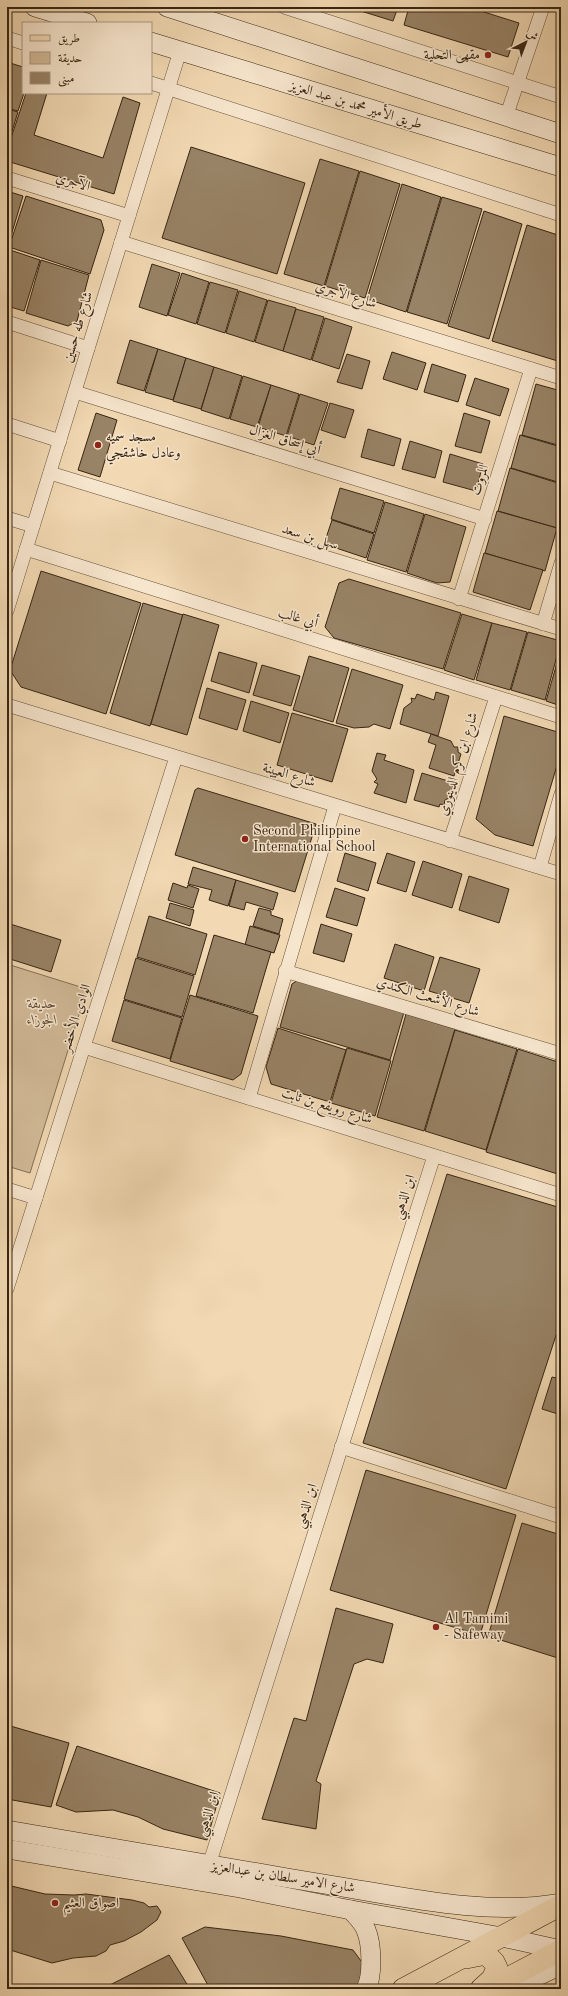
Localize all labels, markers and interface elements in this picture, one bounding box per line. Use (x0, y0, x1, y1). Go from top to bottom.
legend (22, 22, 152, 94)
north arrow (506, 22, 546, 62)
text: ش (524, 28, 539, 43)
text: طريق (58, 33, 80, 46)
place label: مقهى التحلية (424, 48, 480, 64)
marker: مقهى التحلية (483, 50, 493, 60)
text: حديقة (58, 53, 82, 66)
text: مبنى (58, 73, 74, 87)
street label: طريق الأمير محمد بن عبد العزيز (286, 74, 425, 133)
street label: الآجري (53, 168, 92, 198)
street label: شارع الآجري (313, 277, 379, 315)
street label: شارع طه حسين (61, 290, 99, 365)
street label: أبي إسحاق الغزال (246, 419, 324, 462)
place label: مسجد سميه وعادل خاشقجي (106, 430, 181, 465)
marker: مسجد سميه وعادل خاشقجي (93, 440, 103, 450)
street label: المروت (469, 463, 492, 497)
street label: سهل بن سعد (279, 522, 340, 555)
street label: أبي غالب (275, 601, 321, 635)
street label: شارع ابن كرم الدينوري (435, 710, 485, 819)
street label: شارع العيينة (260, 760, 317, 793)
place label: Second Philippine International School (253, 824, 376, 854)
marker: Second Philippine International School (240, 834, 250, 844)
street label: شارع الأشعث الكندي (374, 971, 482, 1023)
street label: الوادي الأخضر (54, 981, 97, 1057)
park label: حديقة الجوزاء (26, 997, 57, 1028)
street label: شارع رويفع بن ثابت (278, 1086, 374, 1132)
street label: ابن الذهبي (390, 1173, 422, 1222)
street label: ابن الذهبي (292, 1482, 324, 1531)
place label: Al Tamimi - Safeway (444, 1612, 509, 1642)
marker: Al Tamimi - Safeway (431, 1622, 441, 1632)
street label: ابن الذهبي (194, 1790, 226, 1839)
street label: شارع الامير سلطان بن عبدالعزيز (208, 1858, 356, 1899)
place label: اصواق العثيم (63, 1896, 119, 1916)
marker: اصواق العثيم (50, 1898, 60, 1908)

